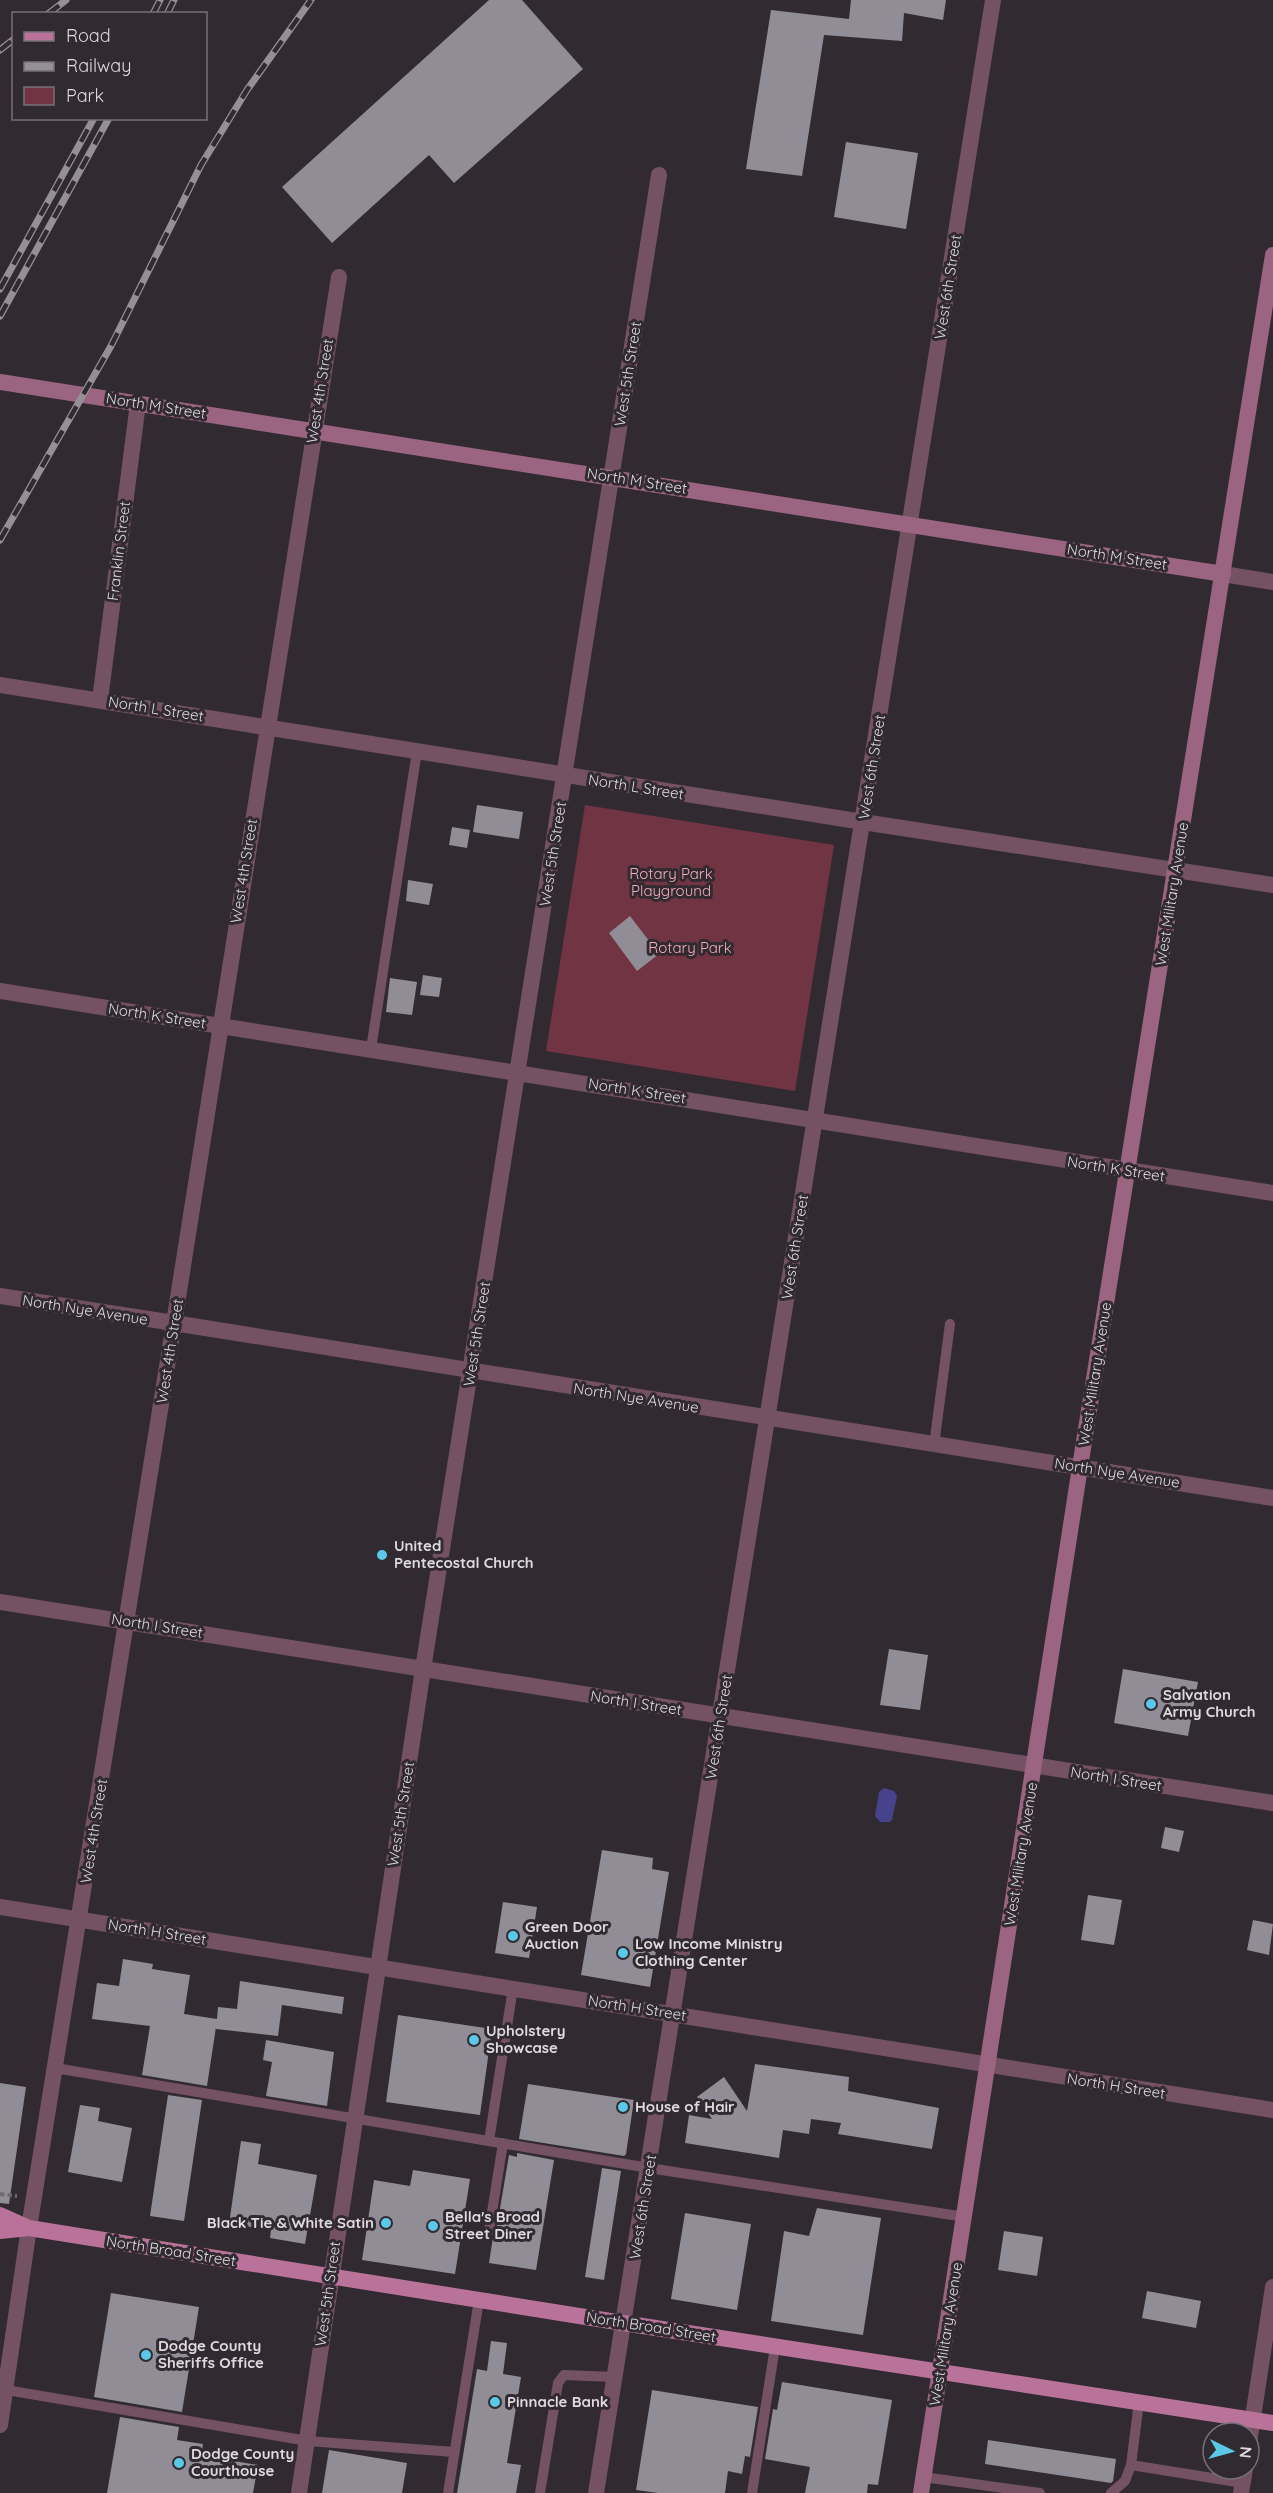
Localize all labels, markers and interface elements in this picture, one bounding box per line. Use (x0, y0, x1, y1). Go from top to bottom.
legend (12, 12, 207, 120)
text: Road (66, 24, 111, 47)
text: Railway (66, 54, 132, 77)
text: Park (66, 84, 104, 107)
street label: West 6th Street (930, 233, 965, 341)
street label: West 5th Street (610, 320, 645, 428)
street label: West 4th Street (302, 337, 337, 445)
street label: North M Street (105, 388, 207, 423)
street label: North M Street (586, 463, 688, 498)
street label: Franklin Street (103, 500, 134, 602)
street label: North M Street (1066, 539, 1168, 574)
street label: North L Street (107, 692, 205, 725)
street label: West 6th Street (854, 713, 889, 821)
street label: North L Street (587, 770, 685, 803)
street label: West 5th Street (535, 800, 570, 908)
street label: West 4th Street (226, 817, 261, 925)
street label: West Military Avenue (1151, 821, 1192, 967)
park label: Rotary Park Playground (629, 864, 713, 900)
park label: Rotary Park (648, 938, 732, 957)
street label: North K Street (107, 998, 207, 1033)
street label: North K Street (587, 1073, 687, 1108)
street label: North K Street (1066, 1151, 1166, 1186)
street label: West 6th Street (777, 1193, 812, 1301)
street label: West 5th Street (459, 1280, 494, 1388)
street label: North Nye Avenue (21, 1290, 149, 1329)
street label: West 4th Street (152, 1297, 187, 1405)
street label: West Military Avenue (1074, 1301, 1115, 1447)
street label: North Nye Avenue (572, 1378, 700, 1417)
street label: North Nye Avenue (1053, 1453, 1181, 1492)
place label: United Pentecostal Church (394, 1536, 534, 1572)
marker: United Pentecostal Church (375, 1548, 389, 1562)
street label: North I Street (110, 1609, 204, 1642)
street label: West 6th Street (701, 1673, 736, 1781)
place label: Salvation Army Church (1163, 1685, 1256, 1721)
street label: North I Street (589, 1686, 683, 1719)
marker: Salvation Army Church (1144, 1697, 1158, 1711)
street label: West 5th Street (383, 1760, 418, 1868)
street label: North I Street (1069, 1762, 1163, 1795)
street label: West 4th Street (76, 1777, 111, 1885)
street label: West Military Avenue (1000, 1781, 1041, 1927)
street label: North H Street (107, 1914, 208, 1949)
place label: Green Door Auction (525, 1917, 609, 1953)
marker: Green Door Auction (506, 1929, 520, 1943)
place label: Low Income Ministry Clothing Center (635, 1934, 783, 1970)
marker: Low Income Ministry Clothing Center (616, 1946, 630, 1960)
street label: North H Street (587, 1990, 688, 2025)
place label: Upholstery Showcase (486, 2021, 566, 2057)
marker: Upholstery Showcase (467, 2033, 481, 2047)
street label: North H Street (1066, 2068, 1167, 2103)
place label: House of Hair (635, 2097, 735, 2116)
marker: House of Hair (616, 2100, 630, 2114)
street label: West 6th Street (625, 2153, 660, 2261)
place label: Bella's Broad Street Diner (445, 2207, 540, 2243)
place label: Black Tie & White Satin (207, 2213, 374, 2232)
marker: Black Tie & White Satin (379, 2216, 393, 2230)
marker: Bella's Broad Street Diner (426, 2219, 440, 2233)
street label: North Broad Street (105, 2231, 237, 2270)
street label: West 5th Street (311, 2240, 344, 2348)
street label: West Military Avenue (925, 2261, 966, 2407)
street label: North Broad Street (585, 2307, 717, 2346)
place label: Dodge County Sheriffs Office (158, 2336, 264, 2372)
marker: Dodge County Sheriffs Office (139, 2348, 153, 2362)
place label: Pinnacle Bank (507, 2392, 608, 2411)
marker: Pinnacle Bank (488, 2395, 502, 2409)
north arrow (1201, 2421, 1261, 2481)
place label: Dodge County Courthouse (191, 2444, 294, 2480)
text: N (1235, 2446, 1256, 2459)
marker: Dodge County Courthouse (172, 2456, 186, 2470)

